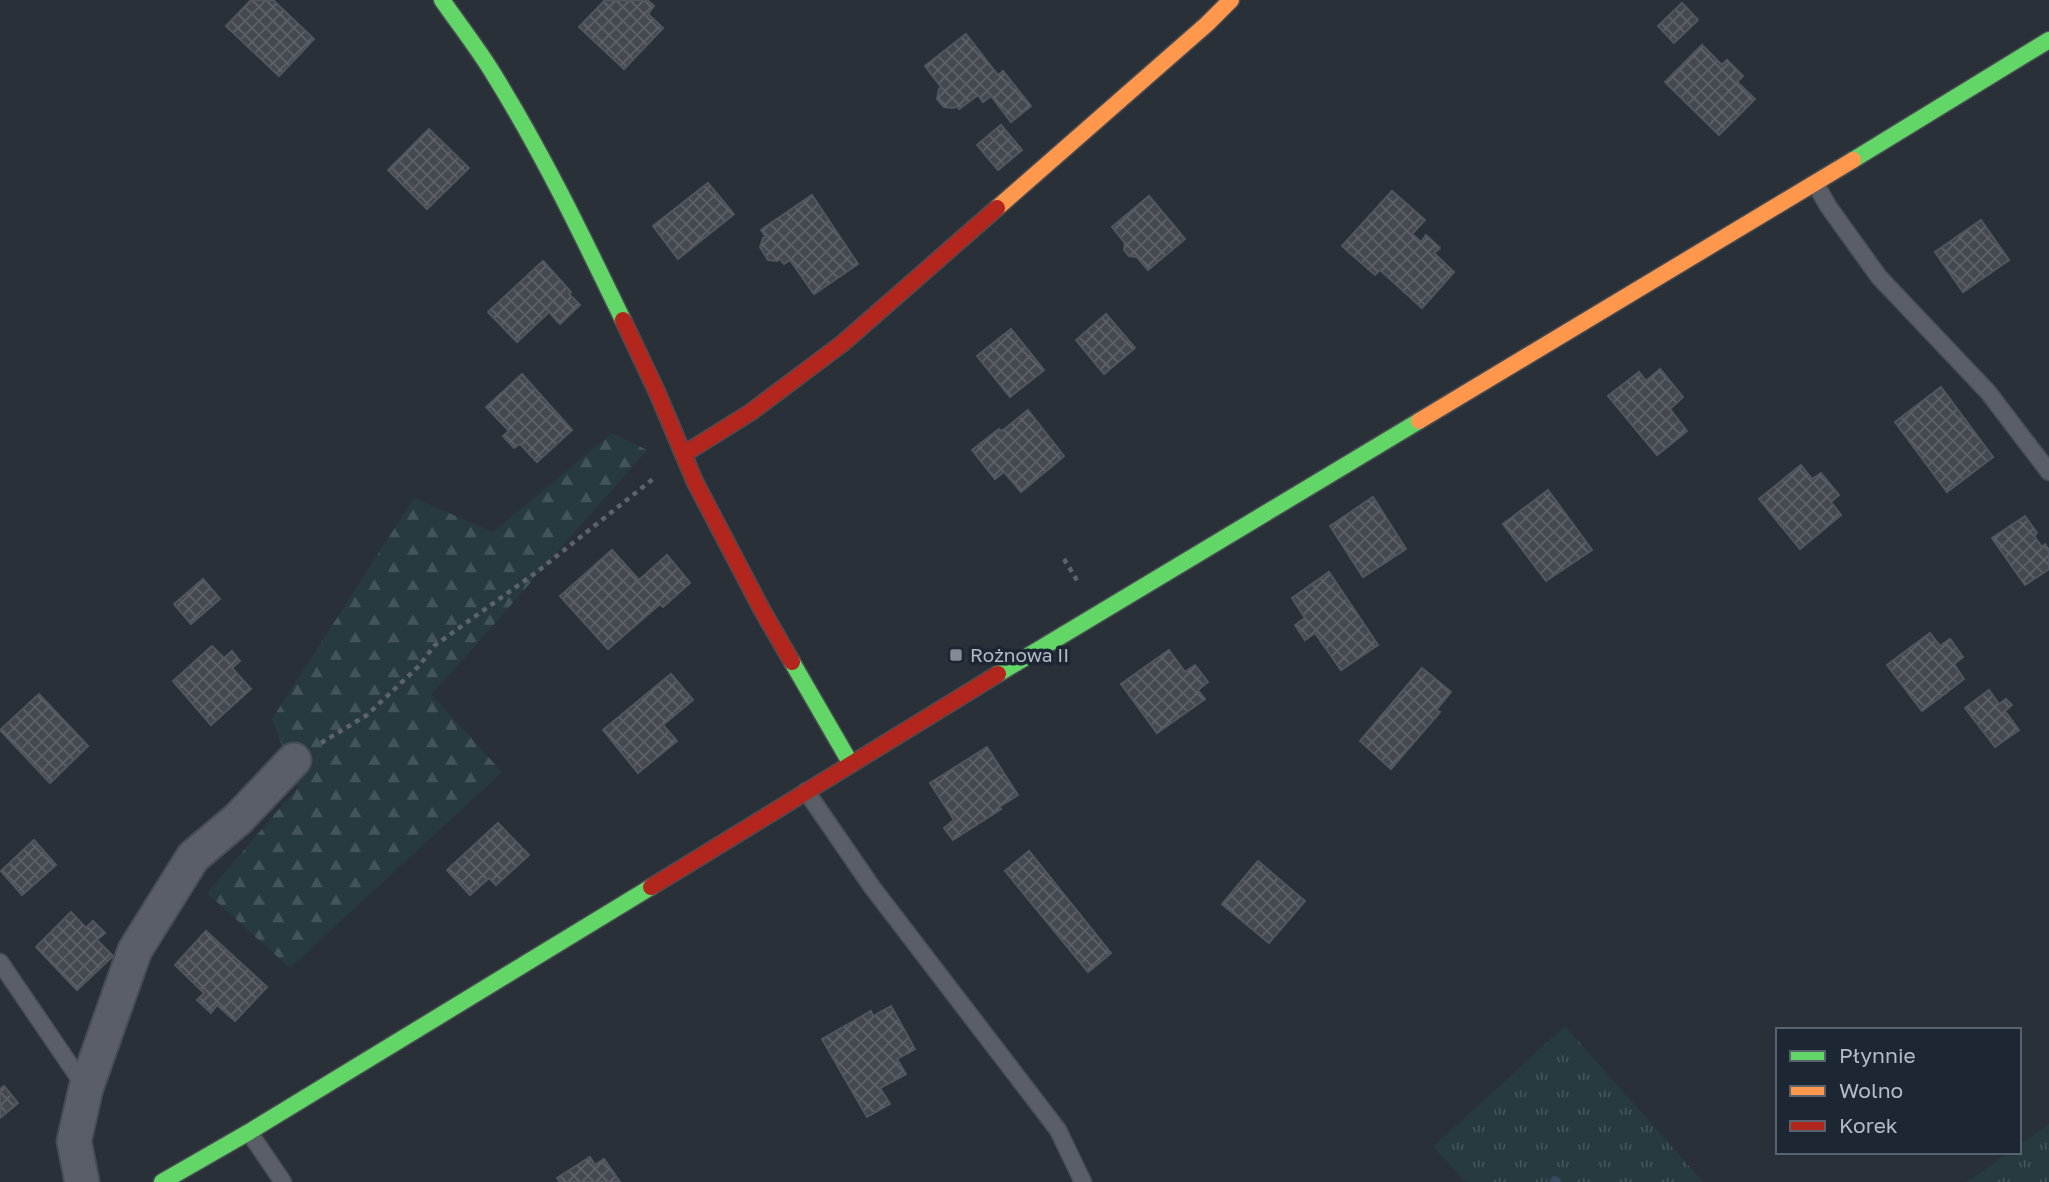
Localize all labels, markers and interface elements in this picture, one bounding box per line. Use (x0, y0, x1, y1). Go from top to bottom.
place label: Rożnowa II (970, 643, 1069, 666)
marker: Rożnowa II (948, 647, 964, 663)
legend (1776, 1028, 2021, 1154)
text: Płynnie (1839, 1042, 1916, 1068)
text: Wolno (1839, 1077, 1903, 1103)
text: Korek (1839, 1112, 1898, 1138)

